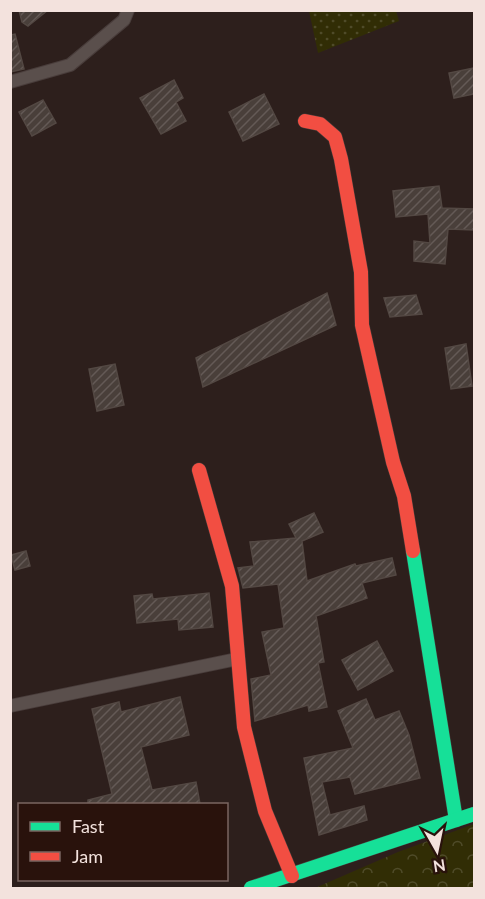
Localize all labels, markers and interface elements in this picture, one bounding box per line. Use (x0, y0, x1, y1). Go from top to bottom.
legend (18, 803, 228, 881)
text: Fast (72, 815, 105, 837)
north arrow (407, 821, 467, 881)
text: Jam (72, 845, 103, 867)
text: N (432, 856, 447, 877)

